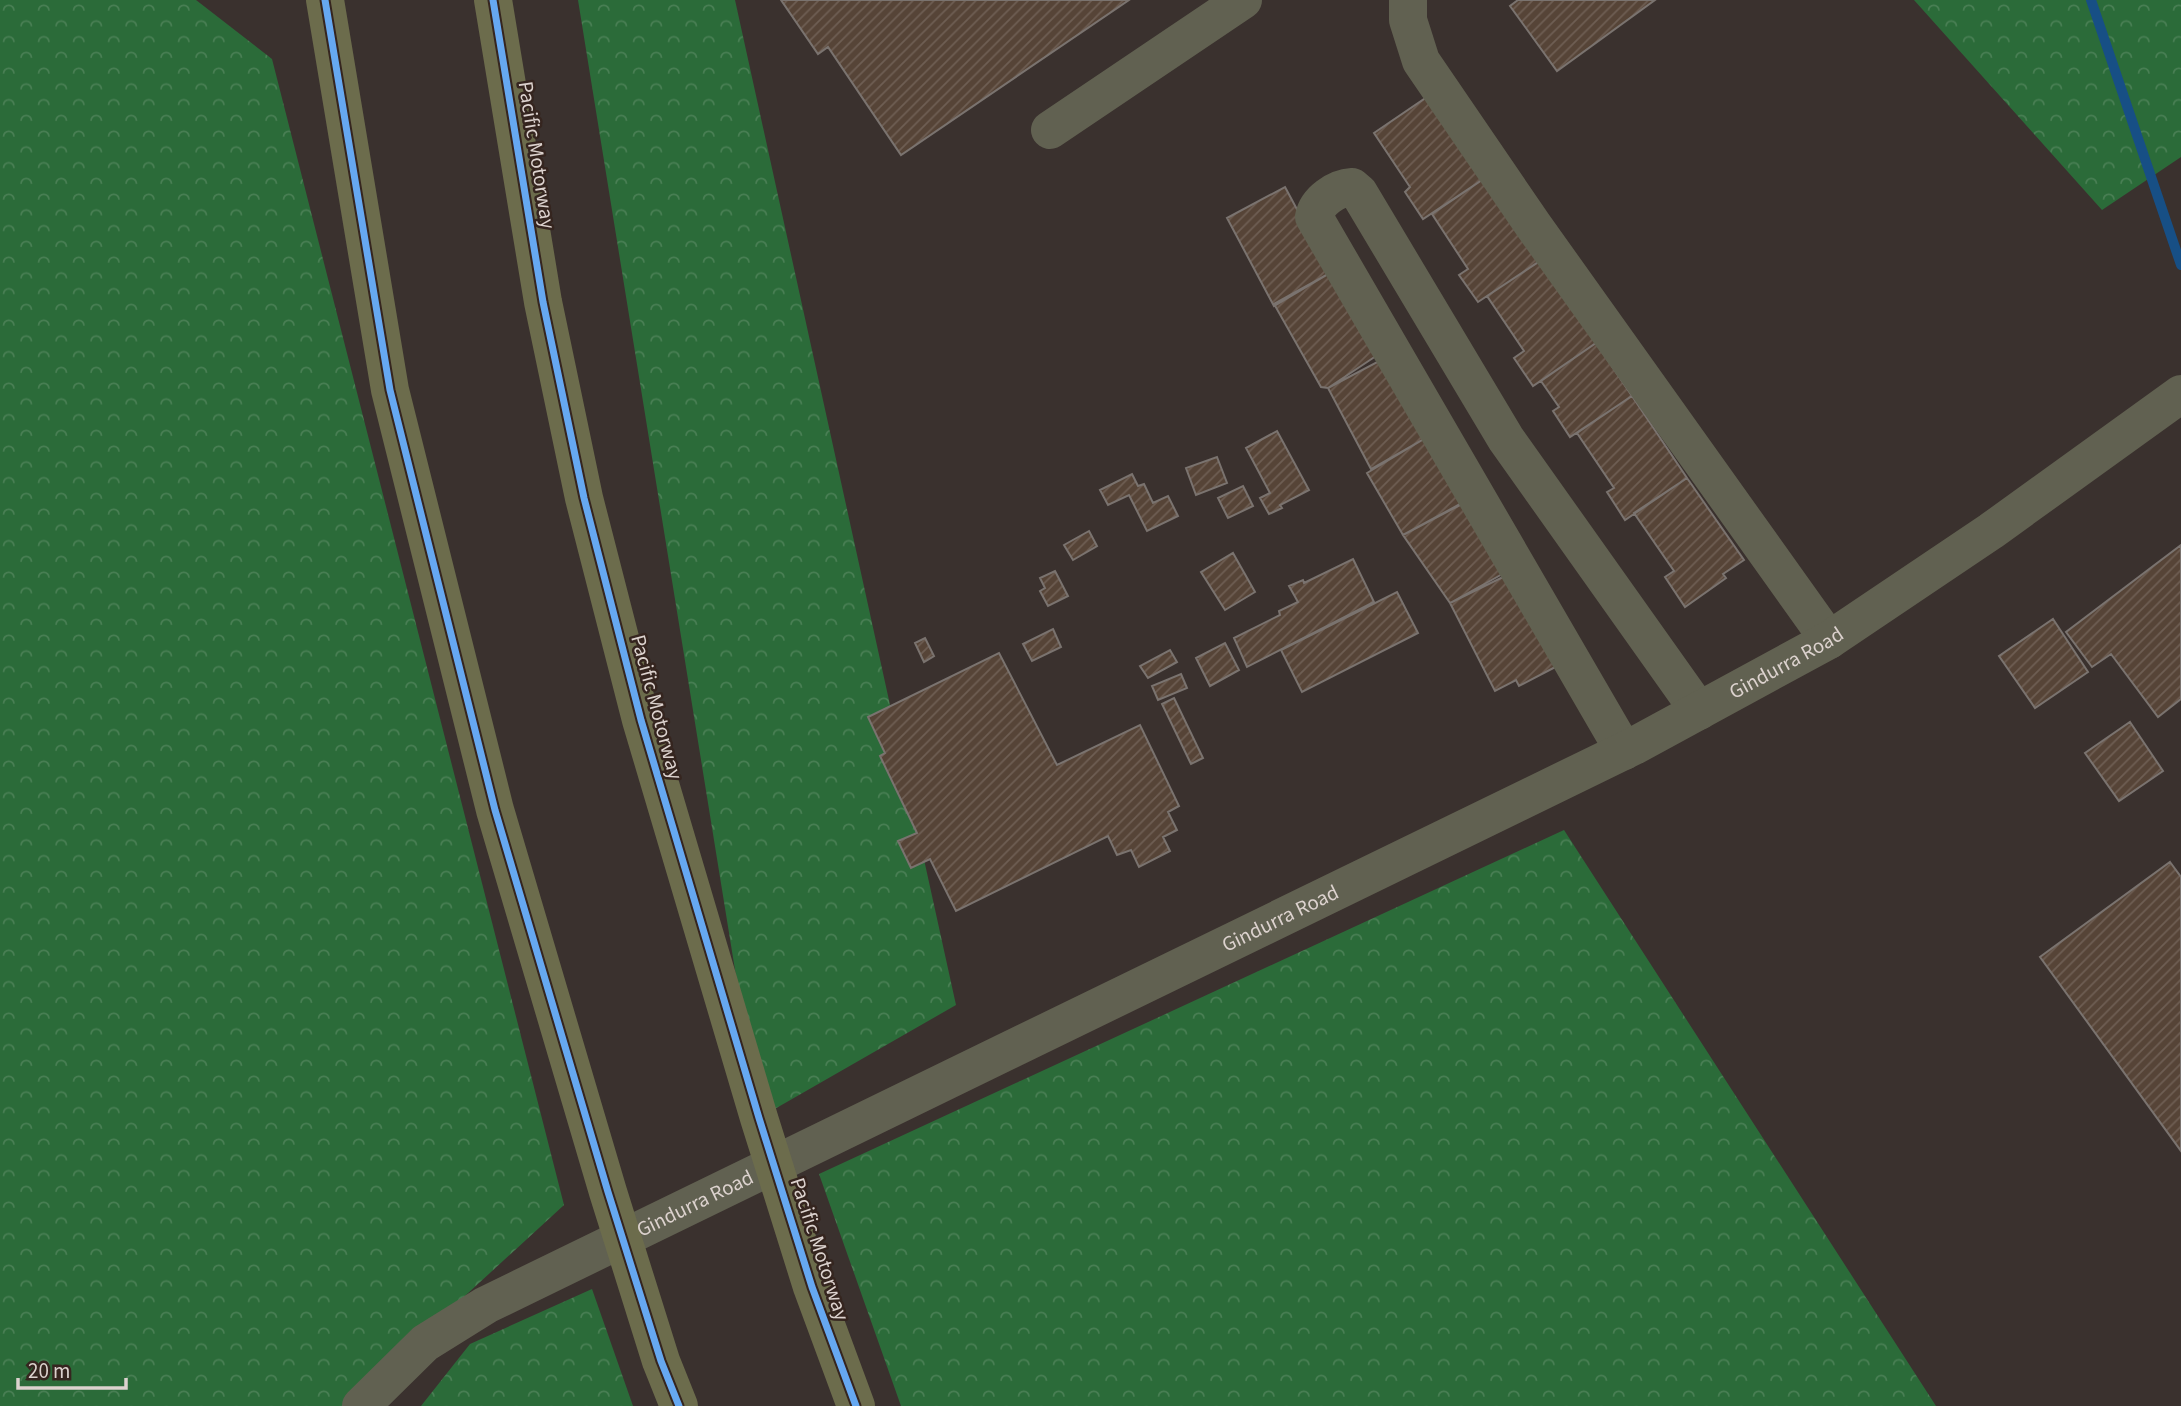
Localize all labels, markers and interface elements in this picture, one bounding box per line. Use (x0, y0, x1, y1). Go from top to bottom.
street label: Pacific Motorway (511, 79, 563, 231)
street label: Gindurra Road (1724, 619, 1850, 707)
street label: Pacific Motorway (623, 631, 691, 783)
street label: Gindurra Road (1217, 877, 1344, 960)
street label: Gindurra Road (631, 1162, 758, 1245)
street label: Pacific Motorway (783, 1174, 857, 1325)
scale bar (18, 1346, 126, 1390)
text: 20 m (28, 1356, 70, 1386)

